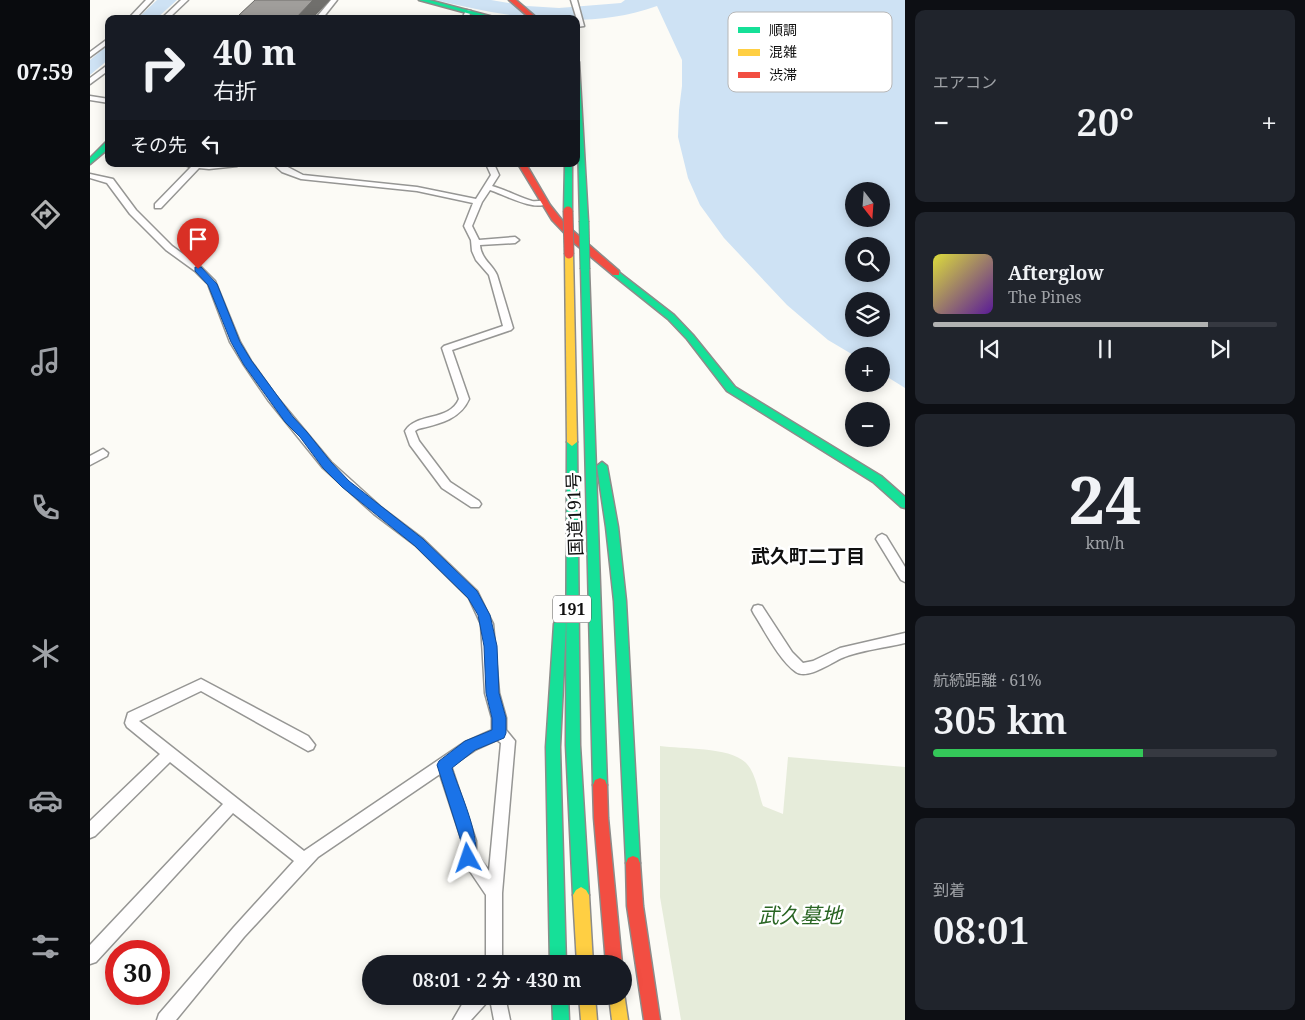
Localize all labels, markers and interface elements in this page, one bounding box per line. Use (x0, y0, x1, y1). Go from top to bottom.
legend (728, 12, 892, 92)
text: 順調 (769, 20, 797, 39)
text: 40 m (213, 28, 296, 75)
icon: right (130, 35, 195, 100)
text: 混雑 (769, 42, 797, 61)
text: 07:59 (17, 56, 73, 86)
text: 渋滞 (769, 65, 797, 84)
text: エアコン (933, 71, 997, 93)
text: 右折 (213, 75, 257, 105)
text: 20° (1076, 95, 1134, 147)
text: − (933, 103, 949, 141)
text: + (1261, 103, 1277, 141)
icon: left (197, 130, 225, 158)
text: その先 (130, 132, 187, 158)
north arrow (845, 182, 890, 228)
map controls (845, 182, 890, 447)
icon: directions (28, 197, 63, 232)
pin (177, 218, 219, 269)
icon: arrive (184, 225, 212, 253)
button: search (845, 237, 890, 282)
text: Afterglow (1008, 260, 1104, 286)
text: The Pines (1008, 286, 1082, 308)
button: layers (845, 292, 890, 337)
icon: previous (976, 335, 1004, 363)
icon: pause (1091, 335, 1119, 363)
icon: next (1206, 335, 1234, 363)
icon: music (28, 344, 63, 379)
button: + (845, 347, 890, 392)
button: − (845, 402, 890, 447)
text: 24 (1068, 455, 1142, 543)
street label: 国道191号 (561, 472, 587, 557)
icon: phone (28, 490, 63, 525)
text: km/h (1085, 532, 1125, 554)
district label: 武久町二丁目 (751, 543, 865, 569)
road number: 191 (553, 596, 591, 622)
icon: climate (28, 636, 63, 671)
text: 航続距離 · 61% (933, 669, 1042, 691)
text: 305 km (933, 693, 1067, 745)
icon: car (28, 783, 63, 818)
position arrow (441, 831, 493, 883)
text: 到着 (933, 879, 965, 901)
park label: 武久墓地 (758, 901, 844, 929)
text: 08:01 (933, 903, 1030, 955)
icon: filters (28, 929, 63, 964)
speed limit sign: 30 (105, 940, 170, 1005)
text: 08:01 · 2 分 · 430 m (413, 967, 581, 993)

